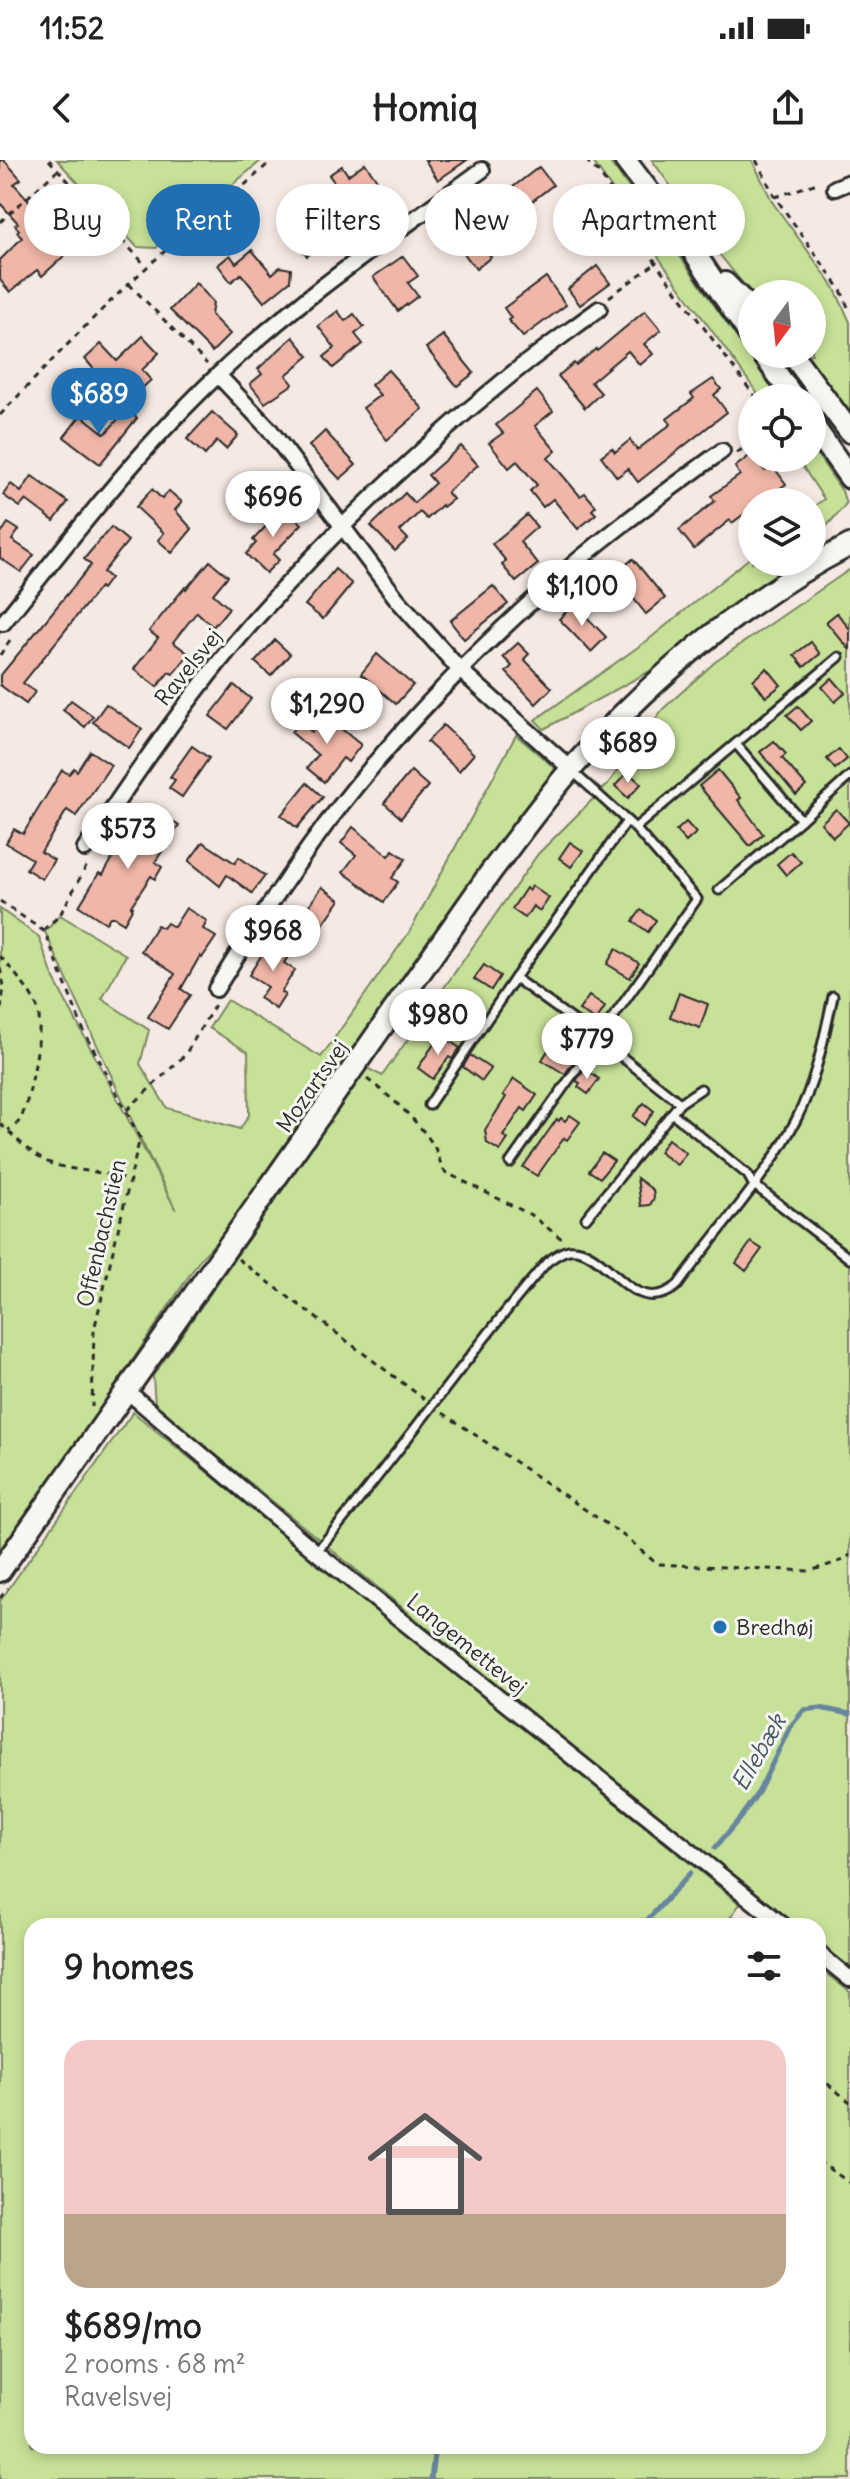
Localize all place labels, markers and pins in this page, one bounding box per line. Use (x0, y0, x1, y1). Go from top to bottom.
pin: $689 (52, 368, 146, 436)
pin: $696 (226, 471, 320, 539)
pin: $1,100 (517, 560, 647, 628)
pin: $1,290 (262, 678, 392, 746)
pin: $689 (581, 717, 675, 785)
pin: $573 (81, 803, 175, 871)
pin: $968 (226, 905, 320, 973)
pin: $980 (391, 989, 485, 1057)
pin: $779 (540, 1013, 634, 1081)
place label: Bredhøj (736, 1613, 813, 1641)
marker: Bredhøj (711, 1618, 729, 1636)

